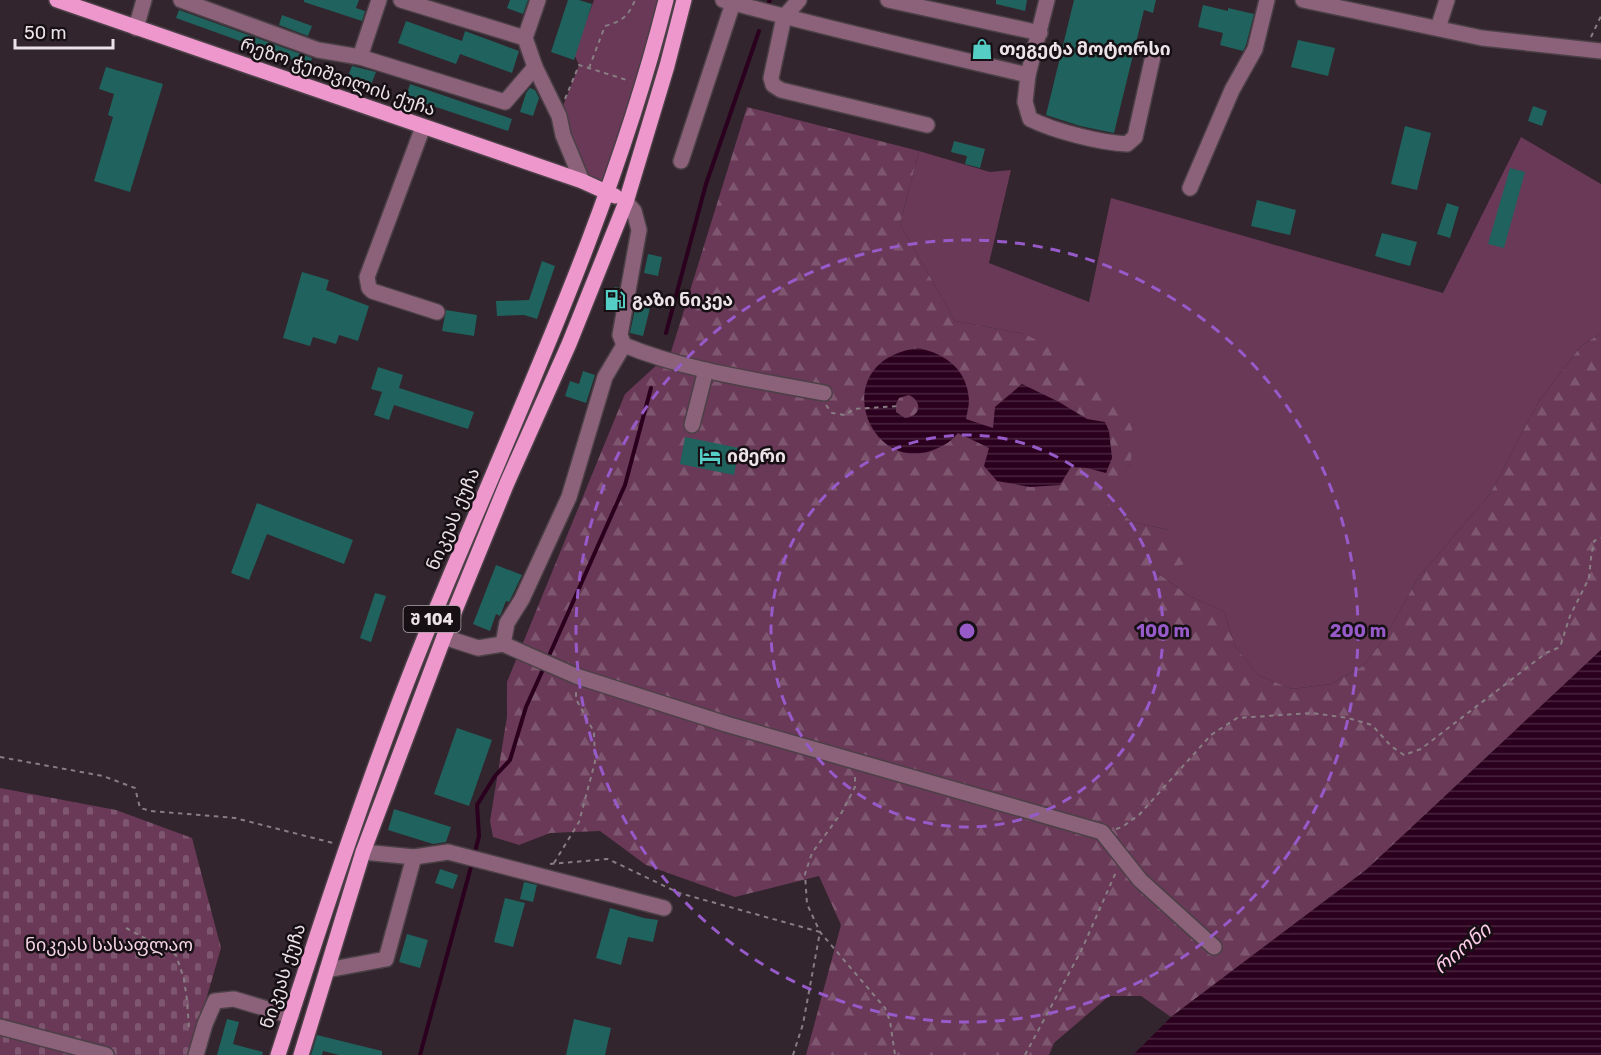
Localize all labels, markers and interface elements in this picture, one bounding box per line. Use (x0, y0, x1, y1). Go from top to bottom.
scale bar (15, 12, 112, 50)
text: 50 m (24, 22, 67, 44)
street label: რეზო ჭეიშვილის ქუჩა (238, 33, 438, 121)
shop icon: თეგეტა მოტორსი (970, 37, 994, 61)
place label: თეგეტა მოტორსი (999, 38, 1171, 60)
fuel station icon: გაზი ნიკეა (603, 288, 627, 312)
place label: გაზი ნიკეა (632, 289, 733, 311)
hotel icon: იმერი (698, 444, 722, 468)
place label: იმერი (727, 445, 786, 467)
street label: ნიკეას ქუჩა (422, 465, 484, 573)
road number: შ 104 (404, 606, 460, 632)
text: 100 m (1136, 620, 1190, 642)
text: 200 m (1330, 620, 1386, 642)
centre of rings (957, 621, 977, 641)
water label: რიონი (1429, 916, 1497, 979)
street label: ნიკეას ქუჩა (256, 921, 310, 1031)
park label: ნიკეას სასაფლაო (25, 934, 193, 956)

